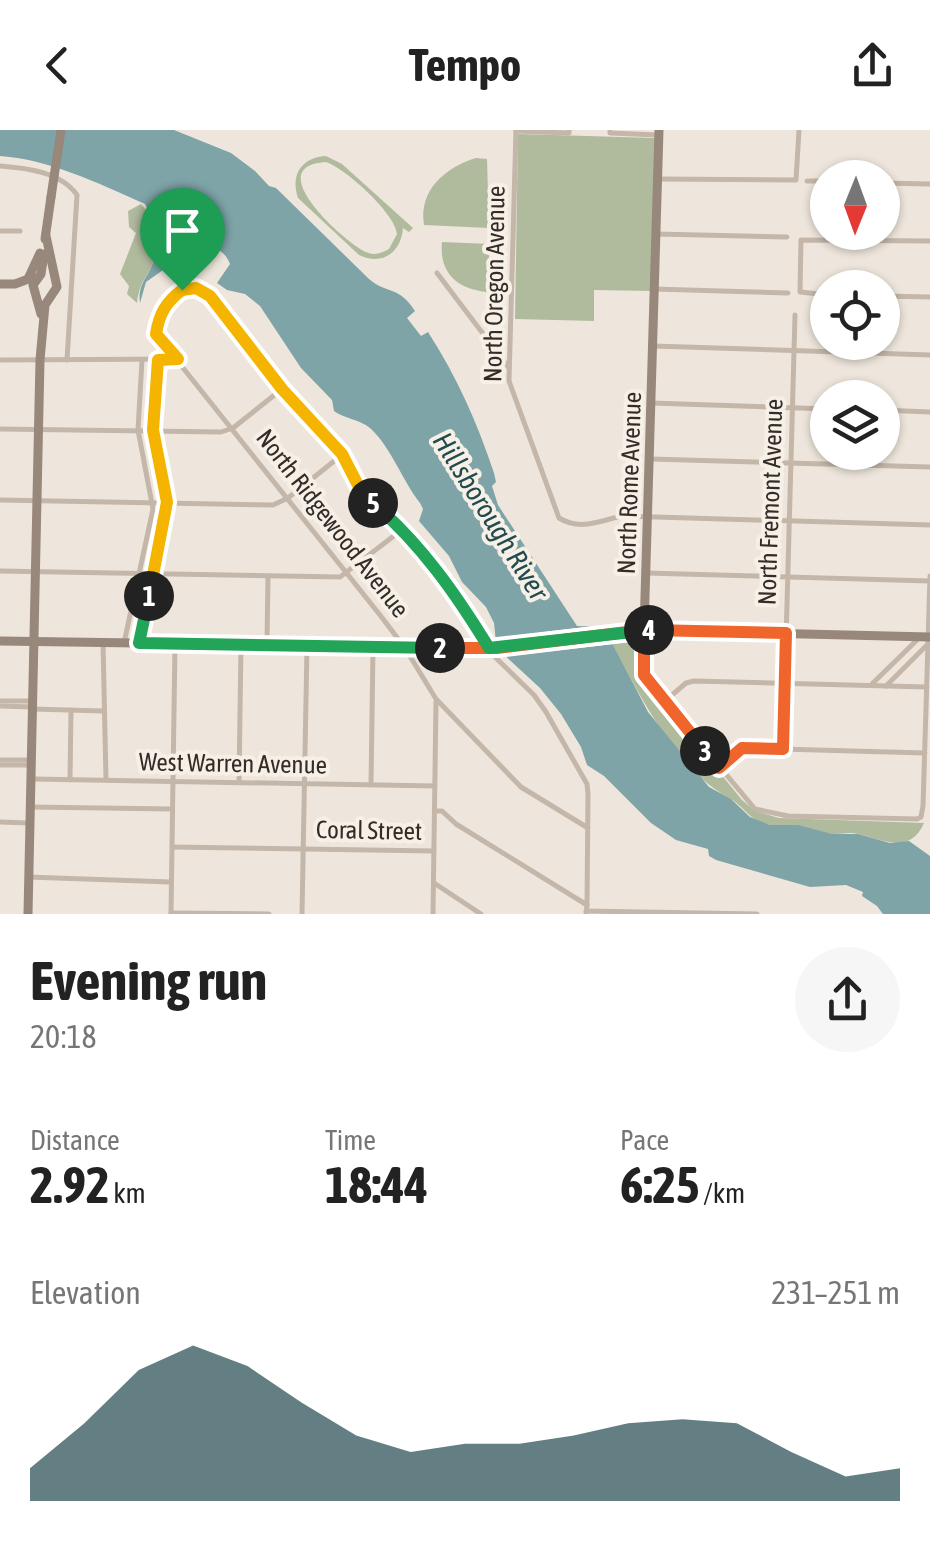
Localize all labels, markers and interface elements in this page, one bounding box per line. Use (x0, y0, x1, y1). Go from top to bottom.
icon: back (30, 38, 85, 93)
icon: share (845, 38, 900, 93)
text: Tempo (409, 39, 521, 91)
north arrow (810, 160, 900, 250)
map controls (810, 160, 900, 470)
street label: North Oregon Avenue (478, 186, 510, 382)
pin (140, 188, 225, 291)
icon: arrive (155, 203, 210, 258)
button: locate (810, 270, 900, 360)
button: layers (810, 380, 900, 470)
street label: North Rome Avenue (612, 391, 646, 575)
street label: North Fremont Avenue (752, 398, 788, 606)
street label: North Ridgewood Avenue (251, 424, 415, 622)
water label: Hillsborough River (427, 426, 556, 607)
pin: 5 (348, 478, 398, 528)
text: 5 (366, 487, 380, 519)
pin: 1 (124, 571, 174, 621)
text: 1 (142, 580, 156, 612)
pin: 4 (624, 605, 674, 655)
text: 4 (642, 614, 656, 646)
pin: 2 (415, 623, 465, 673)
text: 2 (433, 632, 447, 664)
pin: 3 (680, 726, 730, 776)
text: 3 (698, 735, 712, 767)
street label: West Warren Avenue (139, 747, 327, 779)
street label: Coral Street (316, 815, 422, 845)
button: share (795, 947, 900, 1052)
text: Evening run (30, 949, 267, 1012)
text: 20:18 (30, 1018, 97, 1055)
text: Distance (30, 1124, 120, 1156)
text: Time (325, 1124, 376, 1156)
text: Pace (620, 1124, 669, 1156)
text: 2.92 (30, 1156, 109, 1214)
text: 18:44 (325, 1156, 428, 1214)
text: 6:25 (620, 1156, 699, 1214)
text: km (109, 1177, 146, 1209)
text: /km (699, 1177, 745, 1209)
text: Elevation (30, 1274, 141, 1311)
text: 231–251 m (771, 1274, 900, 1311)

